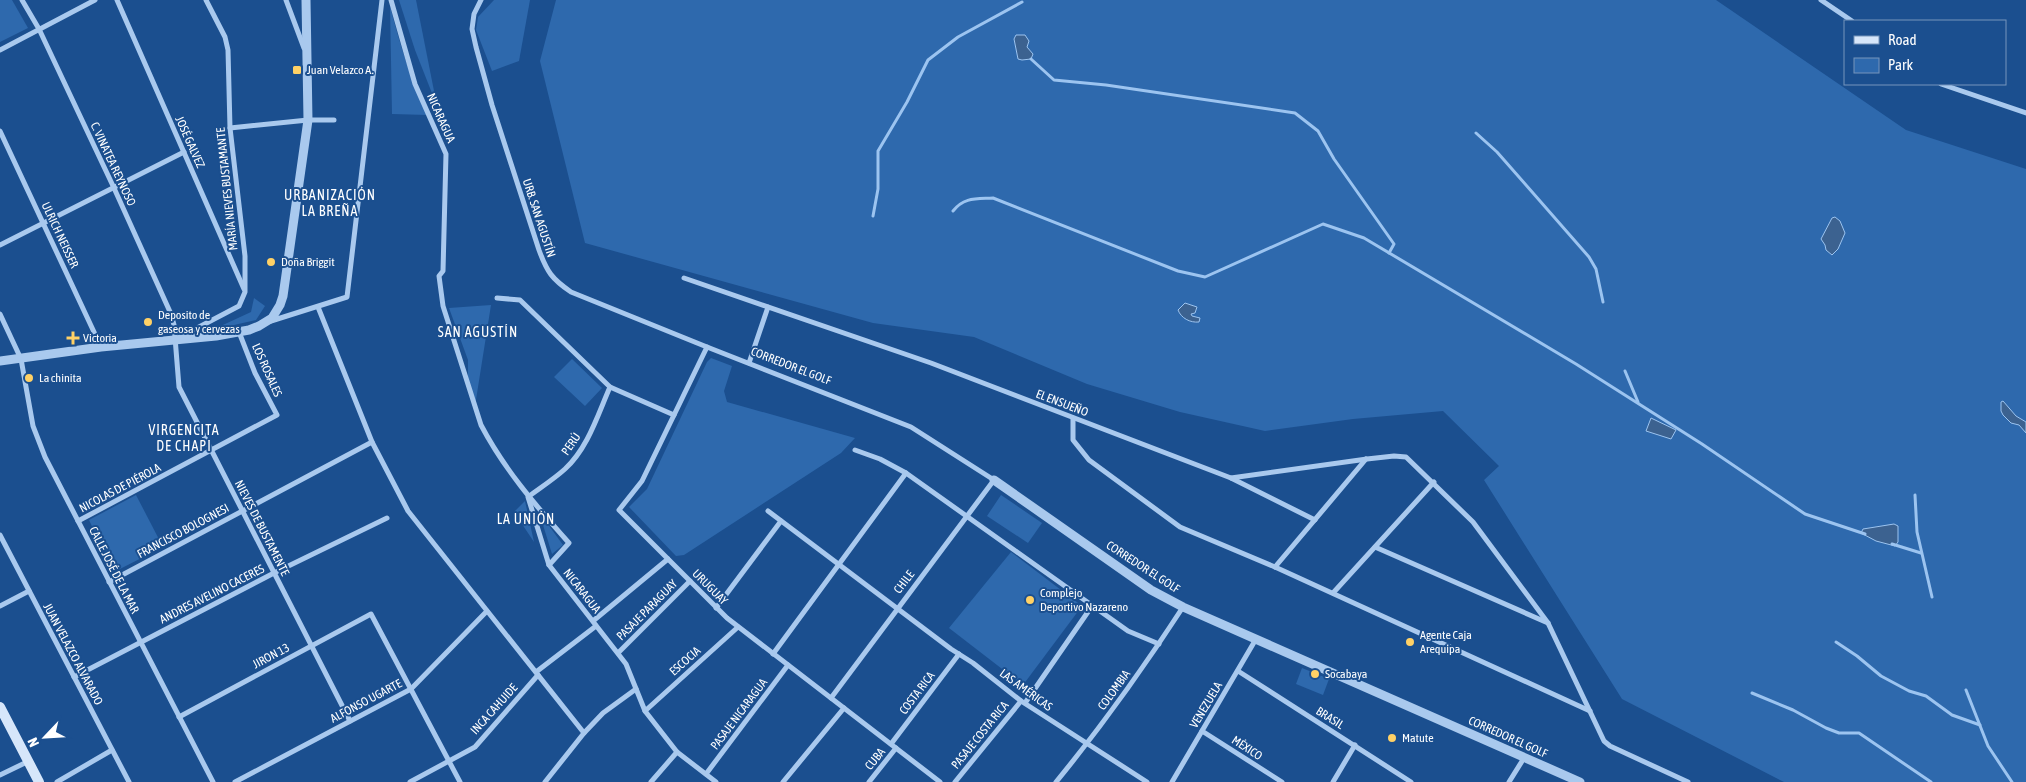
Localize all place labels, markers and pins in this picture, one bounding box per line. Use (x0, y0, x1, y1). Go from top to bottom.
place label: Juan Velazco A. (307, 63, 373, 77)
marker: Juan Velazco A. (291, 64, 303, 76)
place label: Doña Briggit (281, 255, 335, 269)
marker: Doña Briggit (265, 256, 277, 268)
place label: Deposito de gaseosa y cervezas (158, 308, 240, 336)
marker: Deposito de gaseosa y cervezas (142, 316, 154, 328)
place label: Victoria (83, 331, 117, 345)
marker: Victoria (67, 332, 79, 344)
place label: La chinita (39, 371, 82, 385)
marker: La chinita (23, 372, 35, 384)
place label: Complejo Deportivo Nazareno (1040, 586, 1129, 614)
marker: Complejo Deportivo Nazareno (1024, 594, 1036, 606)
place label: Agente Caja Arequipa (1420, 628, 1472, 656)
marker: Agente Caja Arequipa (1404, 636, 1416, 648)
place label: Socabaya (1325, 667, 1367, 681)
marker: Socabaya (1309, 668, 1321, 680)
place label: Matute (1402, 731, 1434, 745)
marker: Matute (1386, 732, 1398, 744)

